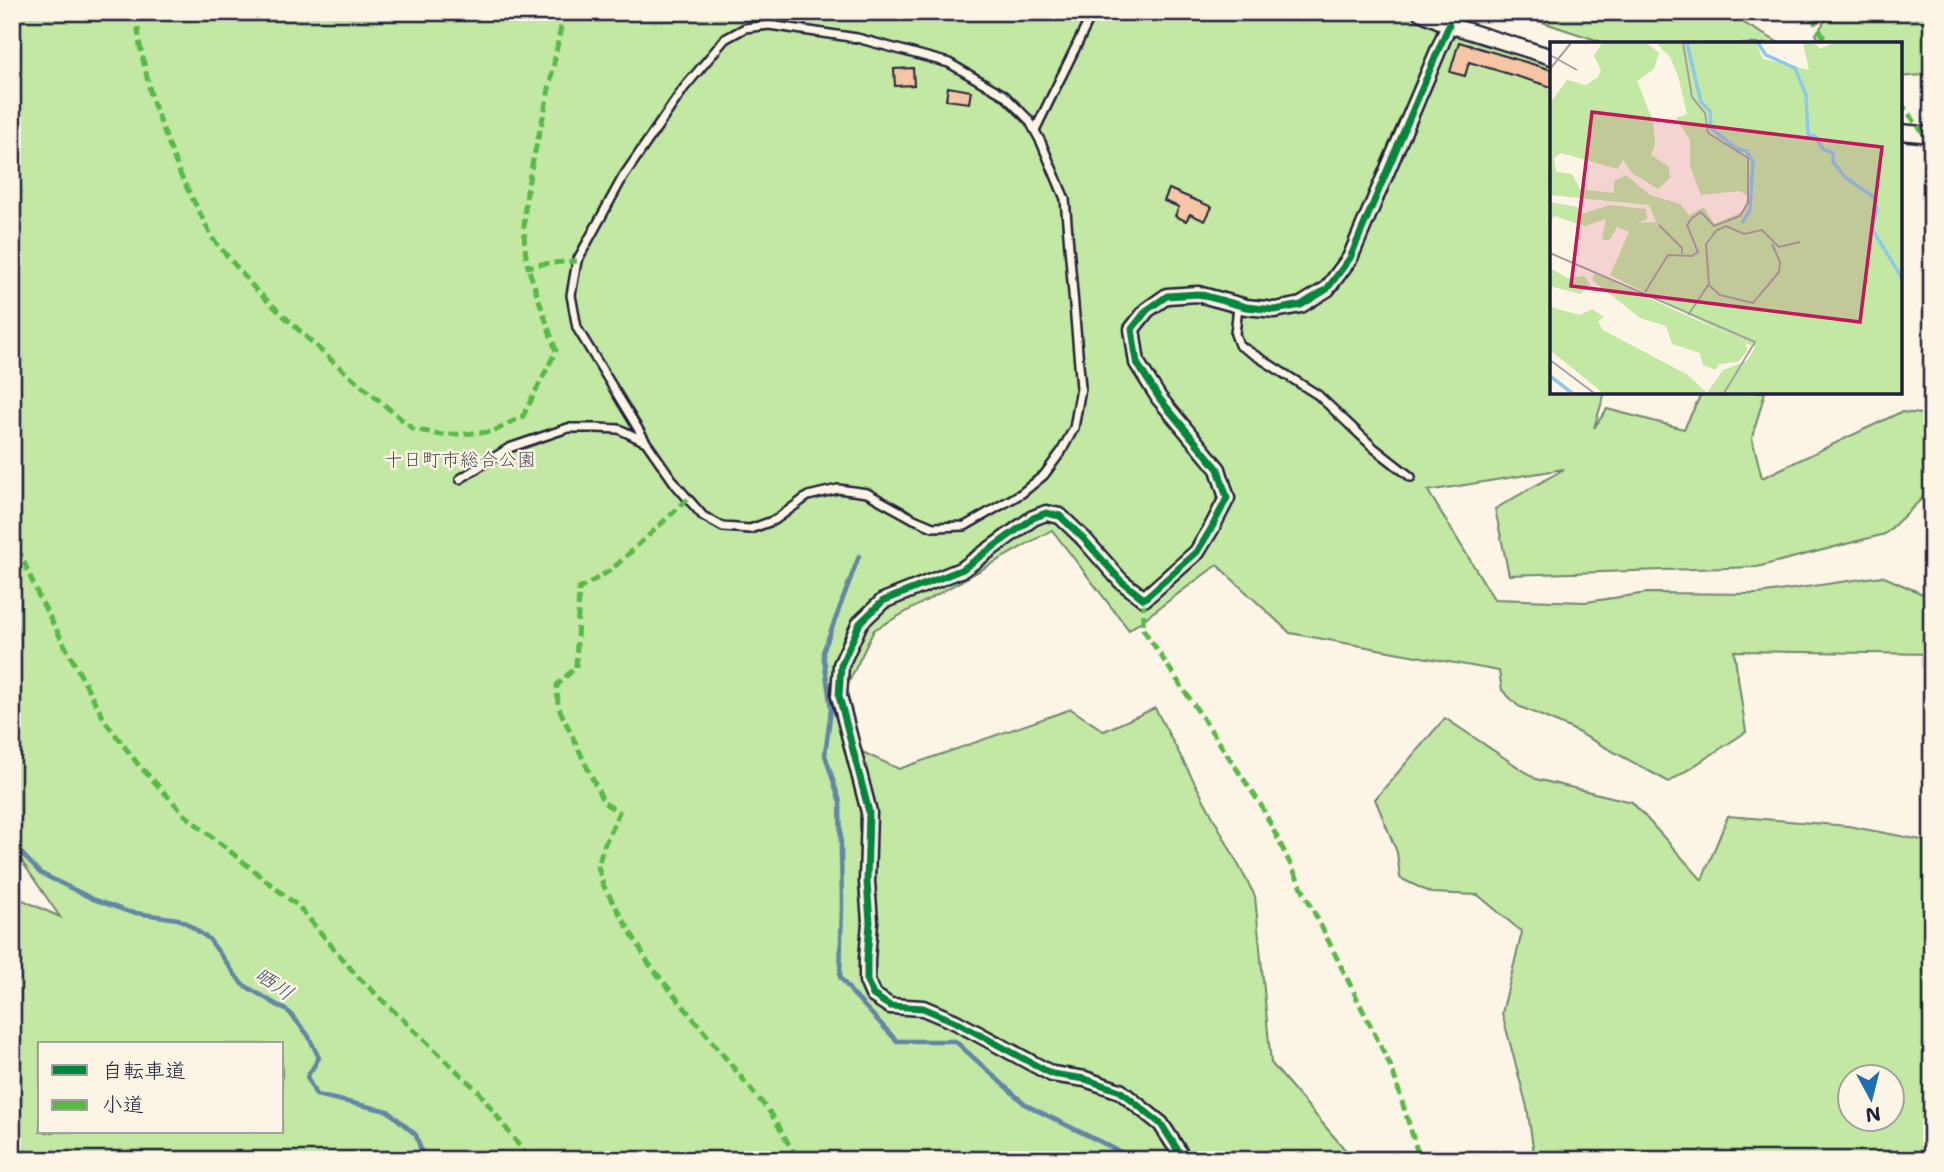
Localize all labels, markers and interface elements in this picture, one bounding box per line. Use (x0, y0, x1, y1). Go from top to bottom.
inset map (1550, 42, 1902, 394)
park label: 十日町市総合公園 (384, 447, 536, 472)
water label: 晒川 (249, 961, 299, 1007)
legend (38, 1042, 284, 1134)
text: 自転車道 (102, 1057, 186, 1085)
north arrow (1836, 1064, 1906, 1134)
text: 小道 (102, 1091, 144, 1119)
text: N (1864, 1101, 1882, 1128)

